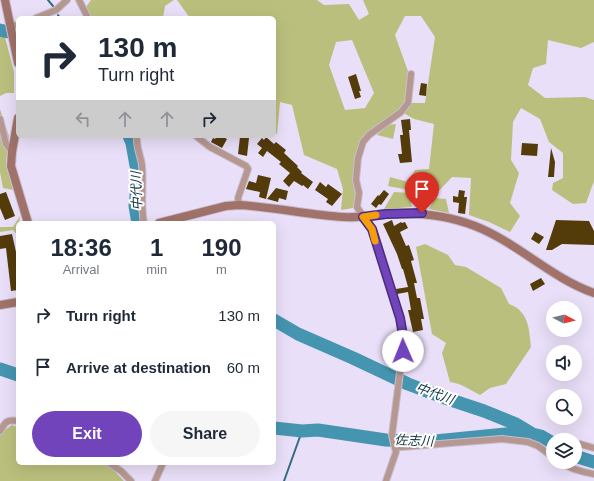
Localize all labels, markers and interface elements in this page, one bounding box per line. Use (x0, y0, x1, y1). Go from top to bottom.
icon: right (32, 32, 84, 84)
text: 130 m (98, 32, 177, 63)
text: Turn right (98, 65, 174, 85)
icon: left (72, 108, 94, 130)
icon: ahead (114, 108, 136, 130)
icon: ahead (156, 108, 178, 130)
icon: right (198, 108, 220, 130)
water label: 中代川 (128, 169, 145, 211)
pin (405, 172, 439, 213)
icon: arrive (411, 178, 433, 200)
text: 18:36 (50, 234, 112, 261)
text: 1 (150, 234, 163, 261)
text: 190 (202, 234, 242, 261)
text: Arrival (63, 262, 100, 277)
text: min (146, 262, 167, 277)
text: m (216, 262, 227, 277)
north arrow (546, 301, 582, 337)
map controls (546, 301, 582, 469)
icon: right (32, 304, 54, 326)
text: Turn right (66, 307, 136, 324)
text: 130 m (218, 307, 260, 324)
position arrow (382, 330, 424, 372)
button: sound (546, 345, 582, 381)
icon: arrive (32, 356, 54, 378)
text: Arrive at destination (66, 359, 211, 376)
text: 60 m (227, 359, 260, 376)
water label: 中代川 (414, 380, 458, 408)
button: search (546, 389, 582, 425)
button: Exit (32, 411, 142, 457)
button: Share (150, 411, 260, 457)
water label: 佐志川 (394, 432, 436, 449)
button: layers (546, 433, 582, 469)

